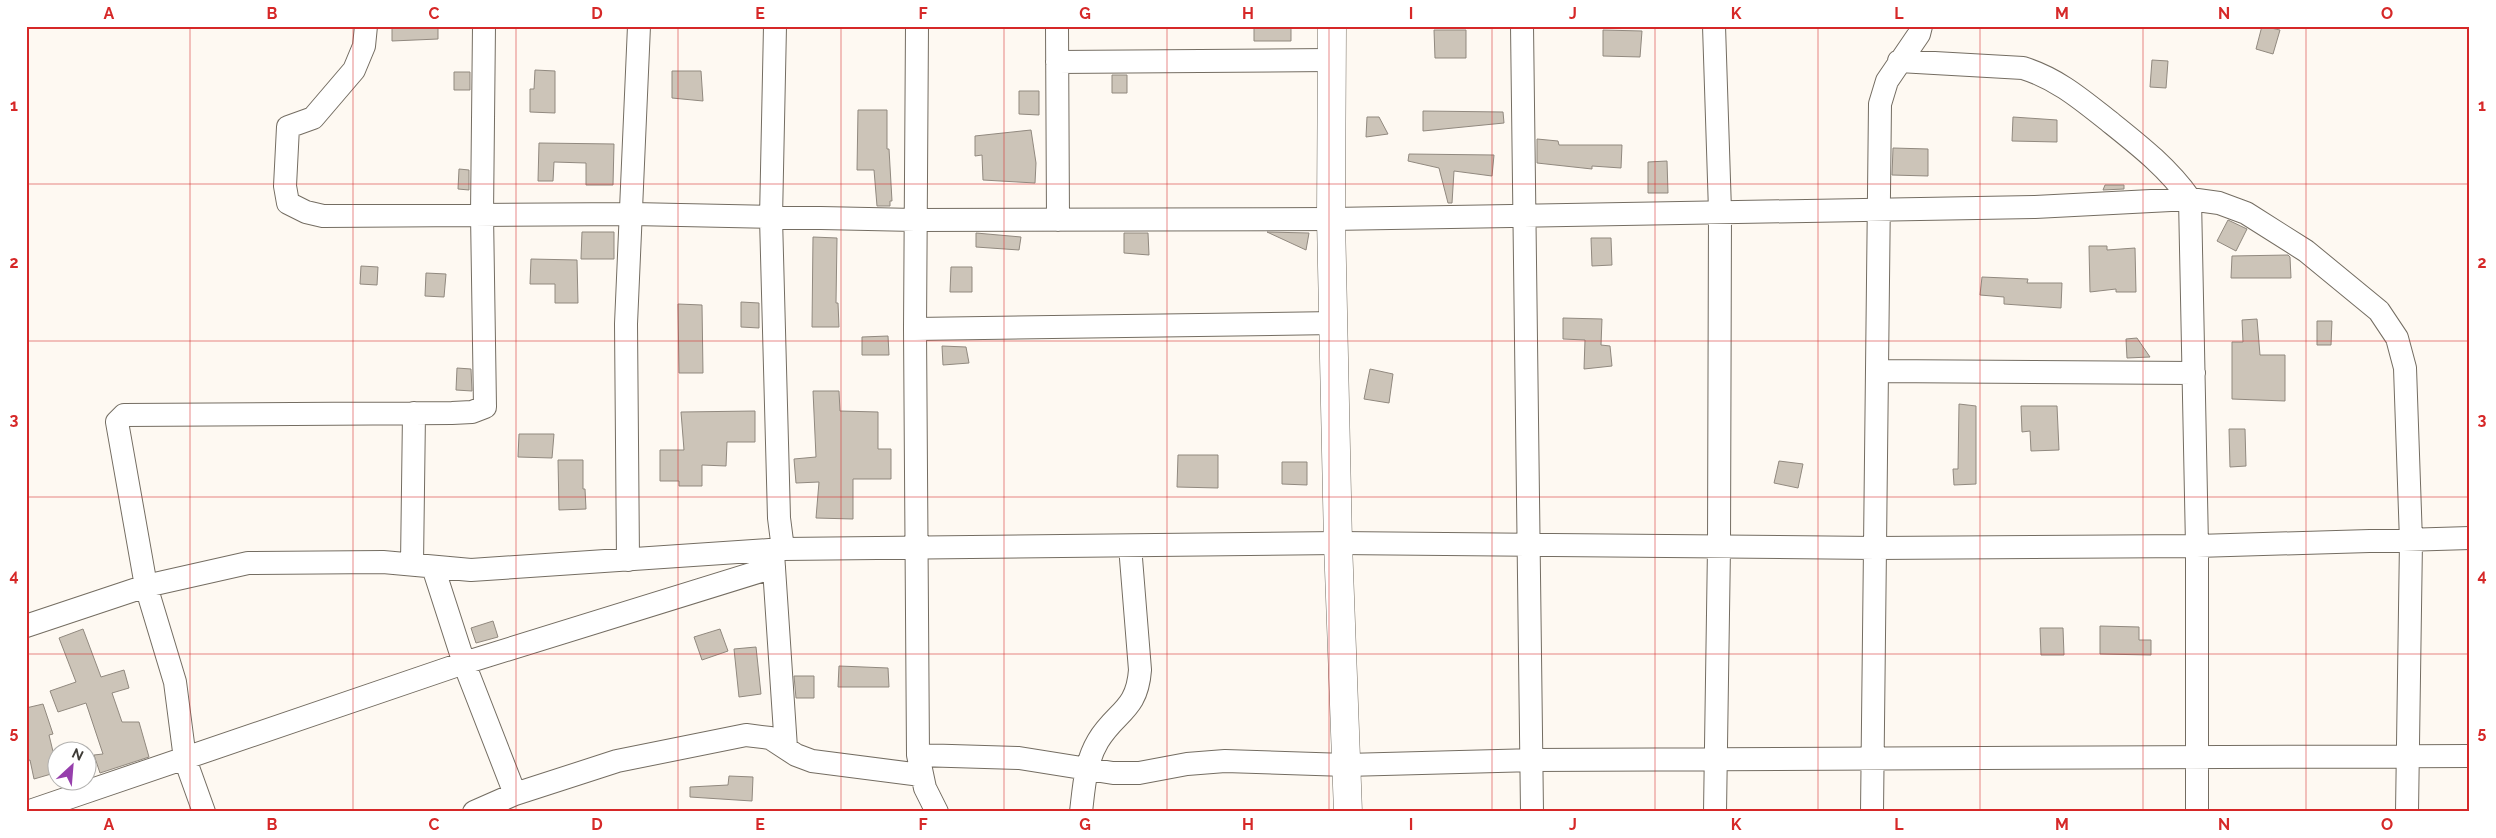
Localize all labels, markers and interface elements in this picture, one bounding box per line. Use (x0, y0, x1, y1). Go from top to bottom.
text: A (104, 4, 115, 23)
text: B (267, 4, 278, 23)
text: C (429, 4, 440, 23)
text: D (591, 4, 603, 23)
text: E (755, 4, 765, 23)
text: F (918, 4, 928, 23)
text: G (1079, 4, 1091, 23)
text: H (1242, 4, 1254, 23)
text: I (1409, 4, 1413, 23)
text: J (1569, 4, 1577, 23)
text: K (1731, 4, 1742, 23)
text: L (1894, 4, 1904, 23)
text: M (2055, 4, 2069, 23)
text: N (2218, 4, 2230, 23)
text: O (2381, 4, 2393, 23)
text: 1 (10, 96, 18, 115)
text: 1 (2478, 96, 2486, 115)
text: 2 (9, 253, 19, 272)
text: 2 (2477, 253, 2487, 272)
text: 3 (10, 410, 19, 429)
text: 3 (2478, 410, 2487, 429)
text: 4 (9, 566, 19, 585)
text: 4 (2477, 566, 2487, 585)
text: 5 (10, 723, 19, 742)
text: 5 (2478, 723, 2487, 742)
north arrow (48, 740, 98, 790)
text: N (69, 745, 86, 764)
text: A (104, 815, 115, 834)
text: B (267, 815, 278, 834)
text: C (429, 815, 440, 834)
text: D (591, 815, 603, 834)
text: E (755, 815, 765, 834)
text: F (918, 815, 928, 834)
text: G (1079, 815, 1091, 834)
text: H (1242, 815, 1254, 834)
text: I (1409, 815, 1413, 834)
text: J (1569, 815, 1577, 834)
text: K (1731, 815, 1742, 834)
text: L (1894, 815, 1904, 834)
text: M (2055, 815, 2069, 834)
text: N (2218, 815, 2230, 834)
text: O (2381, 815, 2393, 834)

